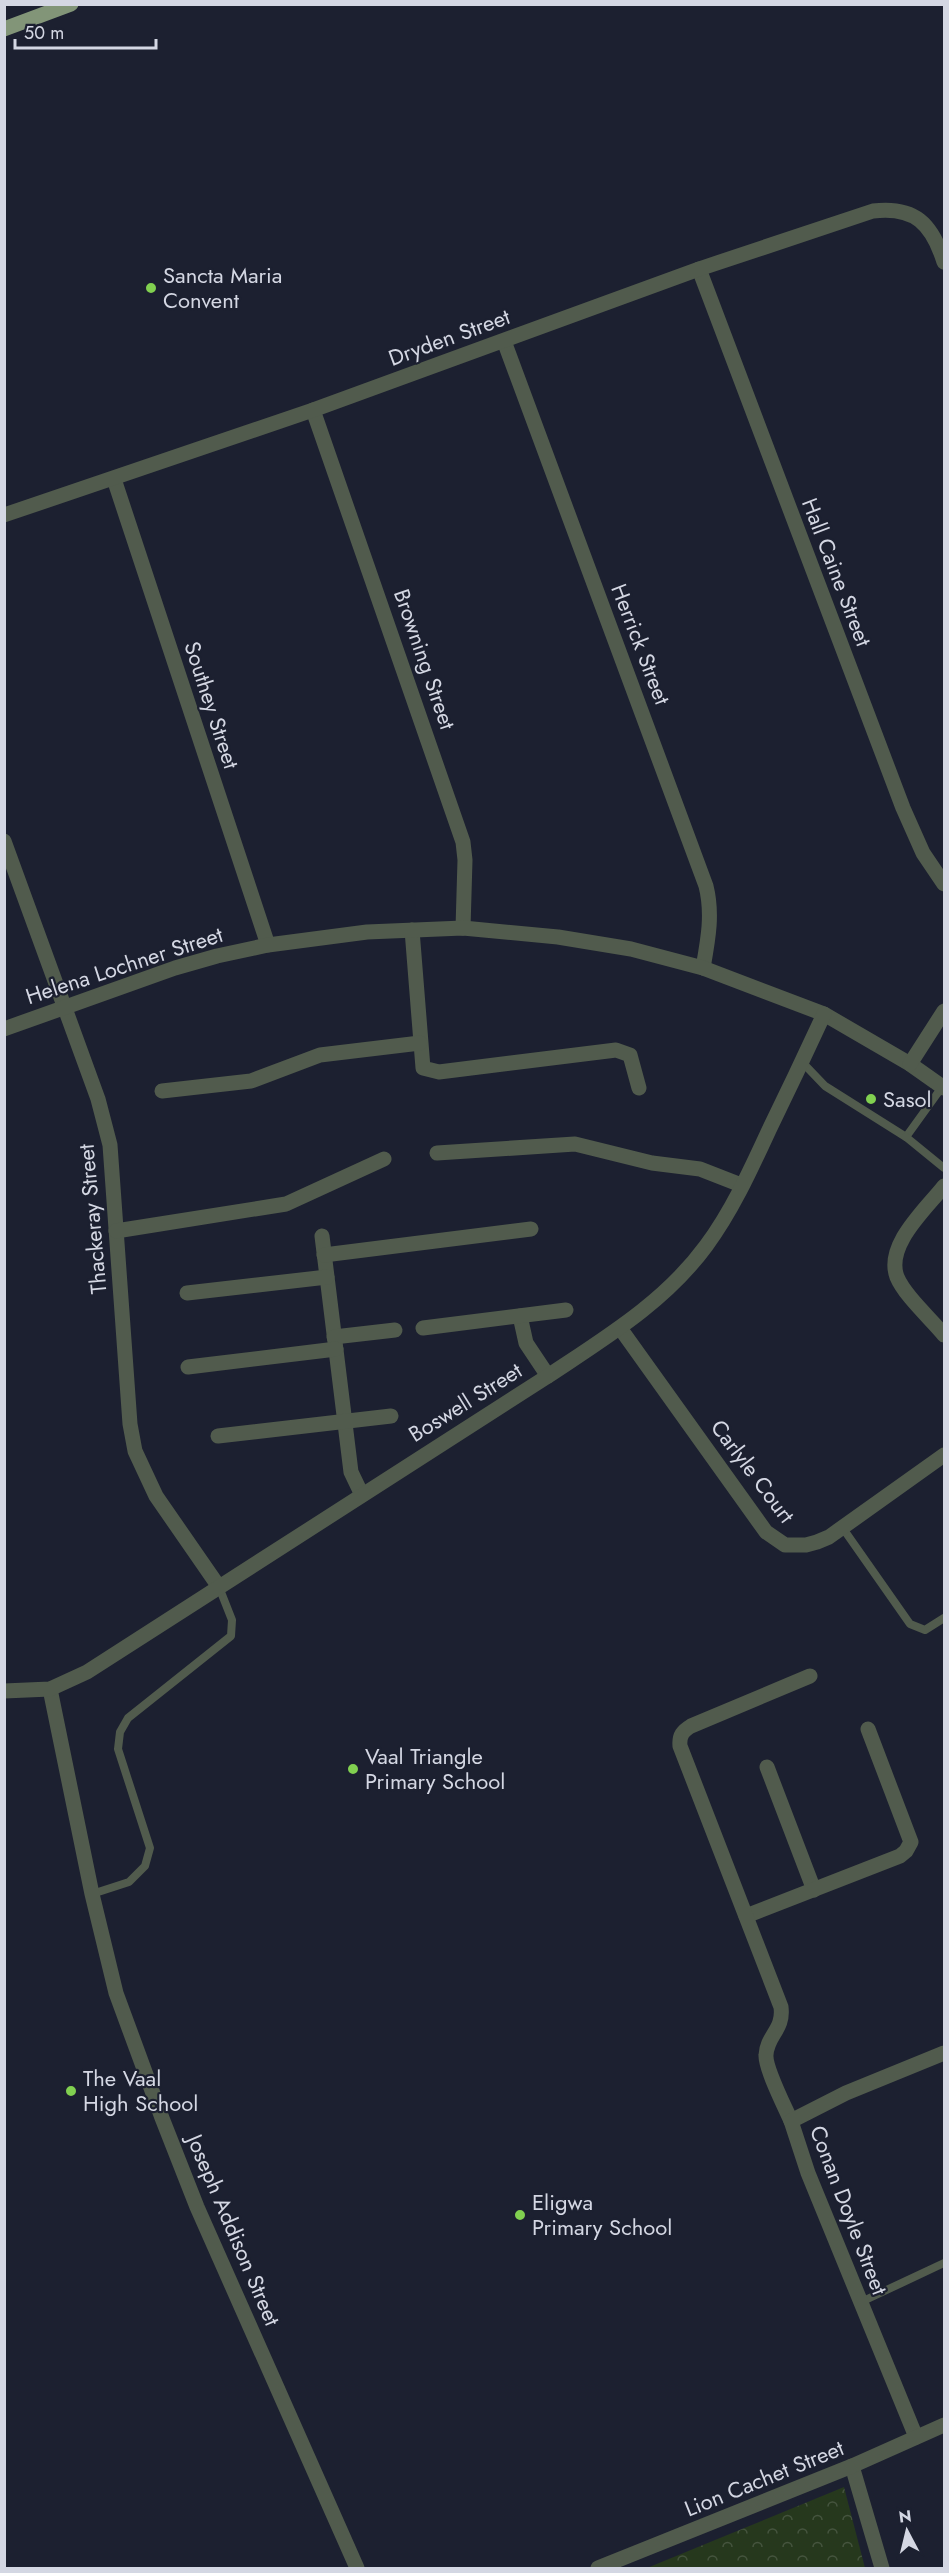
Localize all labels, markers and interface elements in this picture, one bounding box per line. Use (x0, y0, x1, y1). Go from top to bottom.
scale bar (15, 12, 156, 50)
text: 50 m (24, 20, 64, 46)
place label: Sancta Maria Convent (163, 259, 282, 316)
marker: Sancta Maria Convent (144, 281, 158, 295)
street label: Dryden Street (384, 300, 515, 374)
street label: Hall Caine Street (794, 493, 880, 651)
street label: Herrick Street (603, 579, 679, 710)
street label: Browning Street (386, 584, 464, 734)
street label: Southey Street (176, 637, 248, 773)
street label: Helena Lochner Street (21, 918, 227, 1012)
place label: Sasol (883, 1083, 932, 1115)
marker: Sasol (864, 1092, 878, 1106)
street label: Thackeray Street (69, 1142, 114, 1295)
street label: Boswell Street (402, 1354, 528, 1450)
street label: Carlyle Court (703, 1412, 803, 1530)
place label: Vaal Triangle Primary School (365, 1740, 505, 1797)
marker: Vaal Triangle Primary School (346, 1762, 360, 1776)
place label: The Vaal High School (83, 2062, 198, 2119)
marker: The Vaal High School (64, 2084, 78, 2098)
street label: Conan Doyle Street (802, 2121, 896, 2300)
street label: Joseph Addison Street (178, 2127, 289, 2331)
place label: Eligwa Primary School (532, 2186, 672, 2243)
marker: Eligwa Primary School (513, 2208, 527, 2222)
street label: Lion Cachet Street (680, 2431, 849, 2525)
north arrow (877, 2501, 937, 2561)
text: N (898, 2504, 913, 2529)

